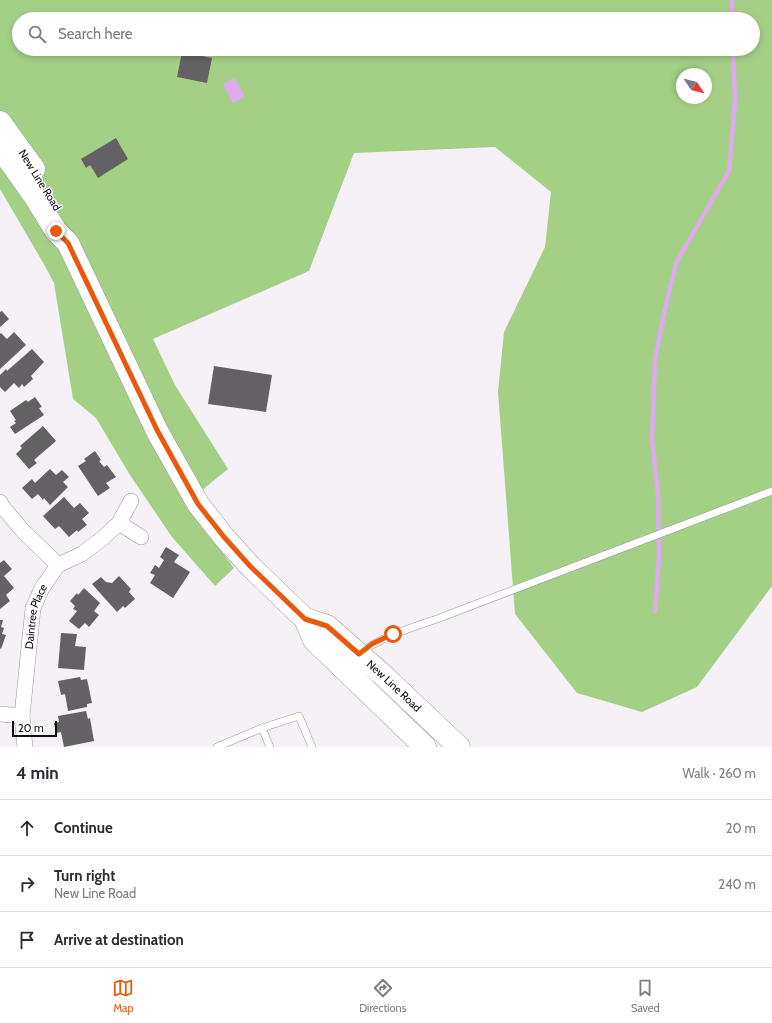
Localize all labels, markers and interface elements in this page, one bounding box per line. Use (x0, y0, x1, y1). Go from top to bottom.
search box (12, 12, 760, 56)
icon: search (26, 23, 48, 45)
text: Search here (58, 25, 133, 43)
north arrow (676, 68, 712, 104)
street label: New Line Road (16, 147, 64, 213)
route end (47, 222, 65, 240)
street label: Daintree Place (22, 580, 50, 650)
route start (384, 625, 402, 643)
street label: New Line Road (364, 657, 424, 715)
scale bar (12, 719, 57, 738)
text: 20 m (18, 721, 44, 735)
text: 4 min (16, 763, 59, 783)
text: Walk · 260 m (683, 765, 756, 781)
icon: ahead (16, 817, 38, 839)
text: Continue (54, 819, 113, 837)
text: 20 m (726, 820, 756, 836)
text: Turn right (54, 867, 115, 885)
icon: right (16, 873, 38, 895)
text: 240 m (718, 876, 756, 892)
text: New Line Road (54, 885, 136, 901)
icon: arrive (16, 929, 38, 951)
text: Arrive at destination (54, 931, 184, 949)
tab: Map (112, 977, 134, 1015)
tab: Directions (359, 977, 406, 1015)
tab: Saved (631, 977, 660, 1015)

